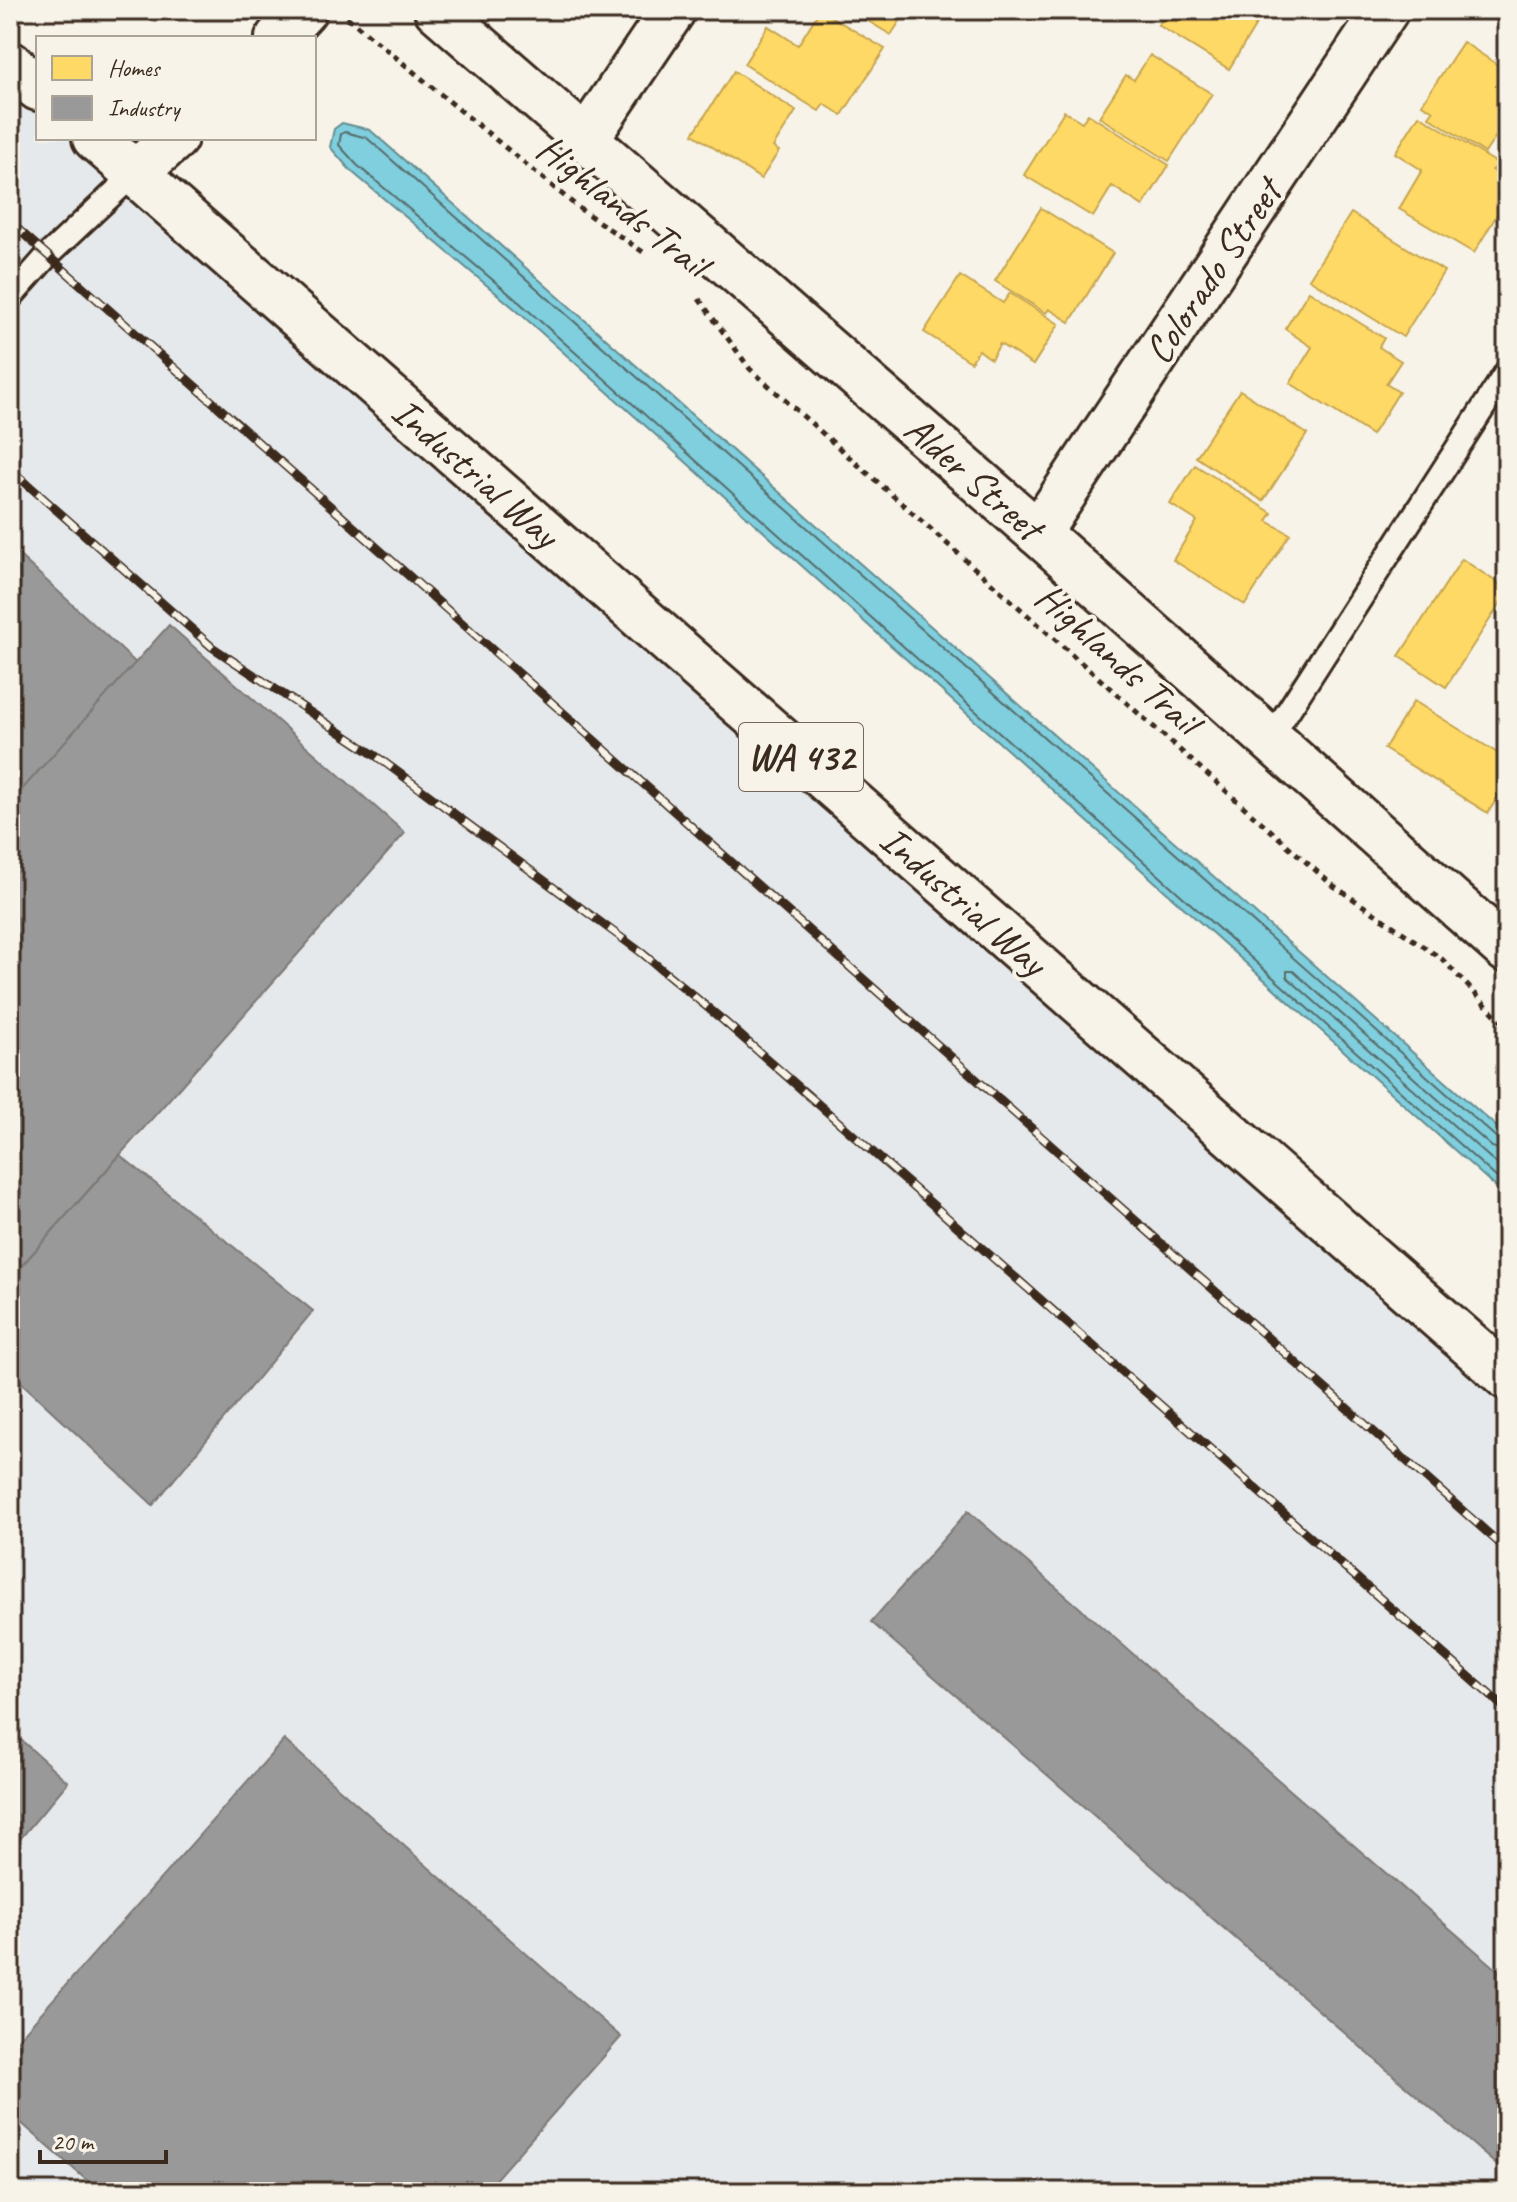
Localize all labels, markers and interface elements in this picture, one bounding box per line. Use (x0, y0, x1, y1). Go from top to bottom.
legend (36, 36, 316, 140)
text: Homes (108, 53, 161, 83)
text: Industry (108, 93, 181, 123)
street label: Highlands Trail (527, 123, 723, 292)
street label: Colorado Street (1133, 165, 1296, 373)
street label: Industrial Way (382, 387, 572, 561)
street label: Alder Street (894, 404, 1057, 555)
street label: Highlands Trail (1025, 572, 1214, 750)
road number: WA 432 (739, 723, 863, 791)
street label: Industrial Way (870, 815, 1060, 989)
scale bar (40, 2114, 166, 2164)
text: 20 m (52, 2127, 95, 2157)

